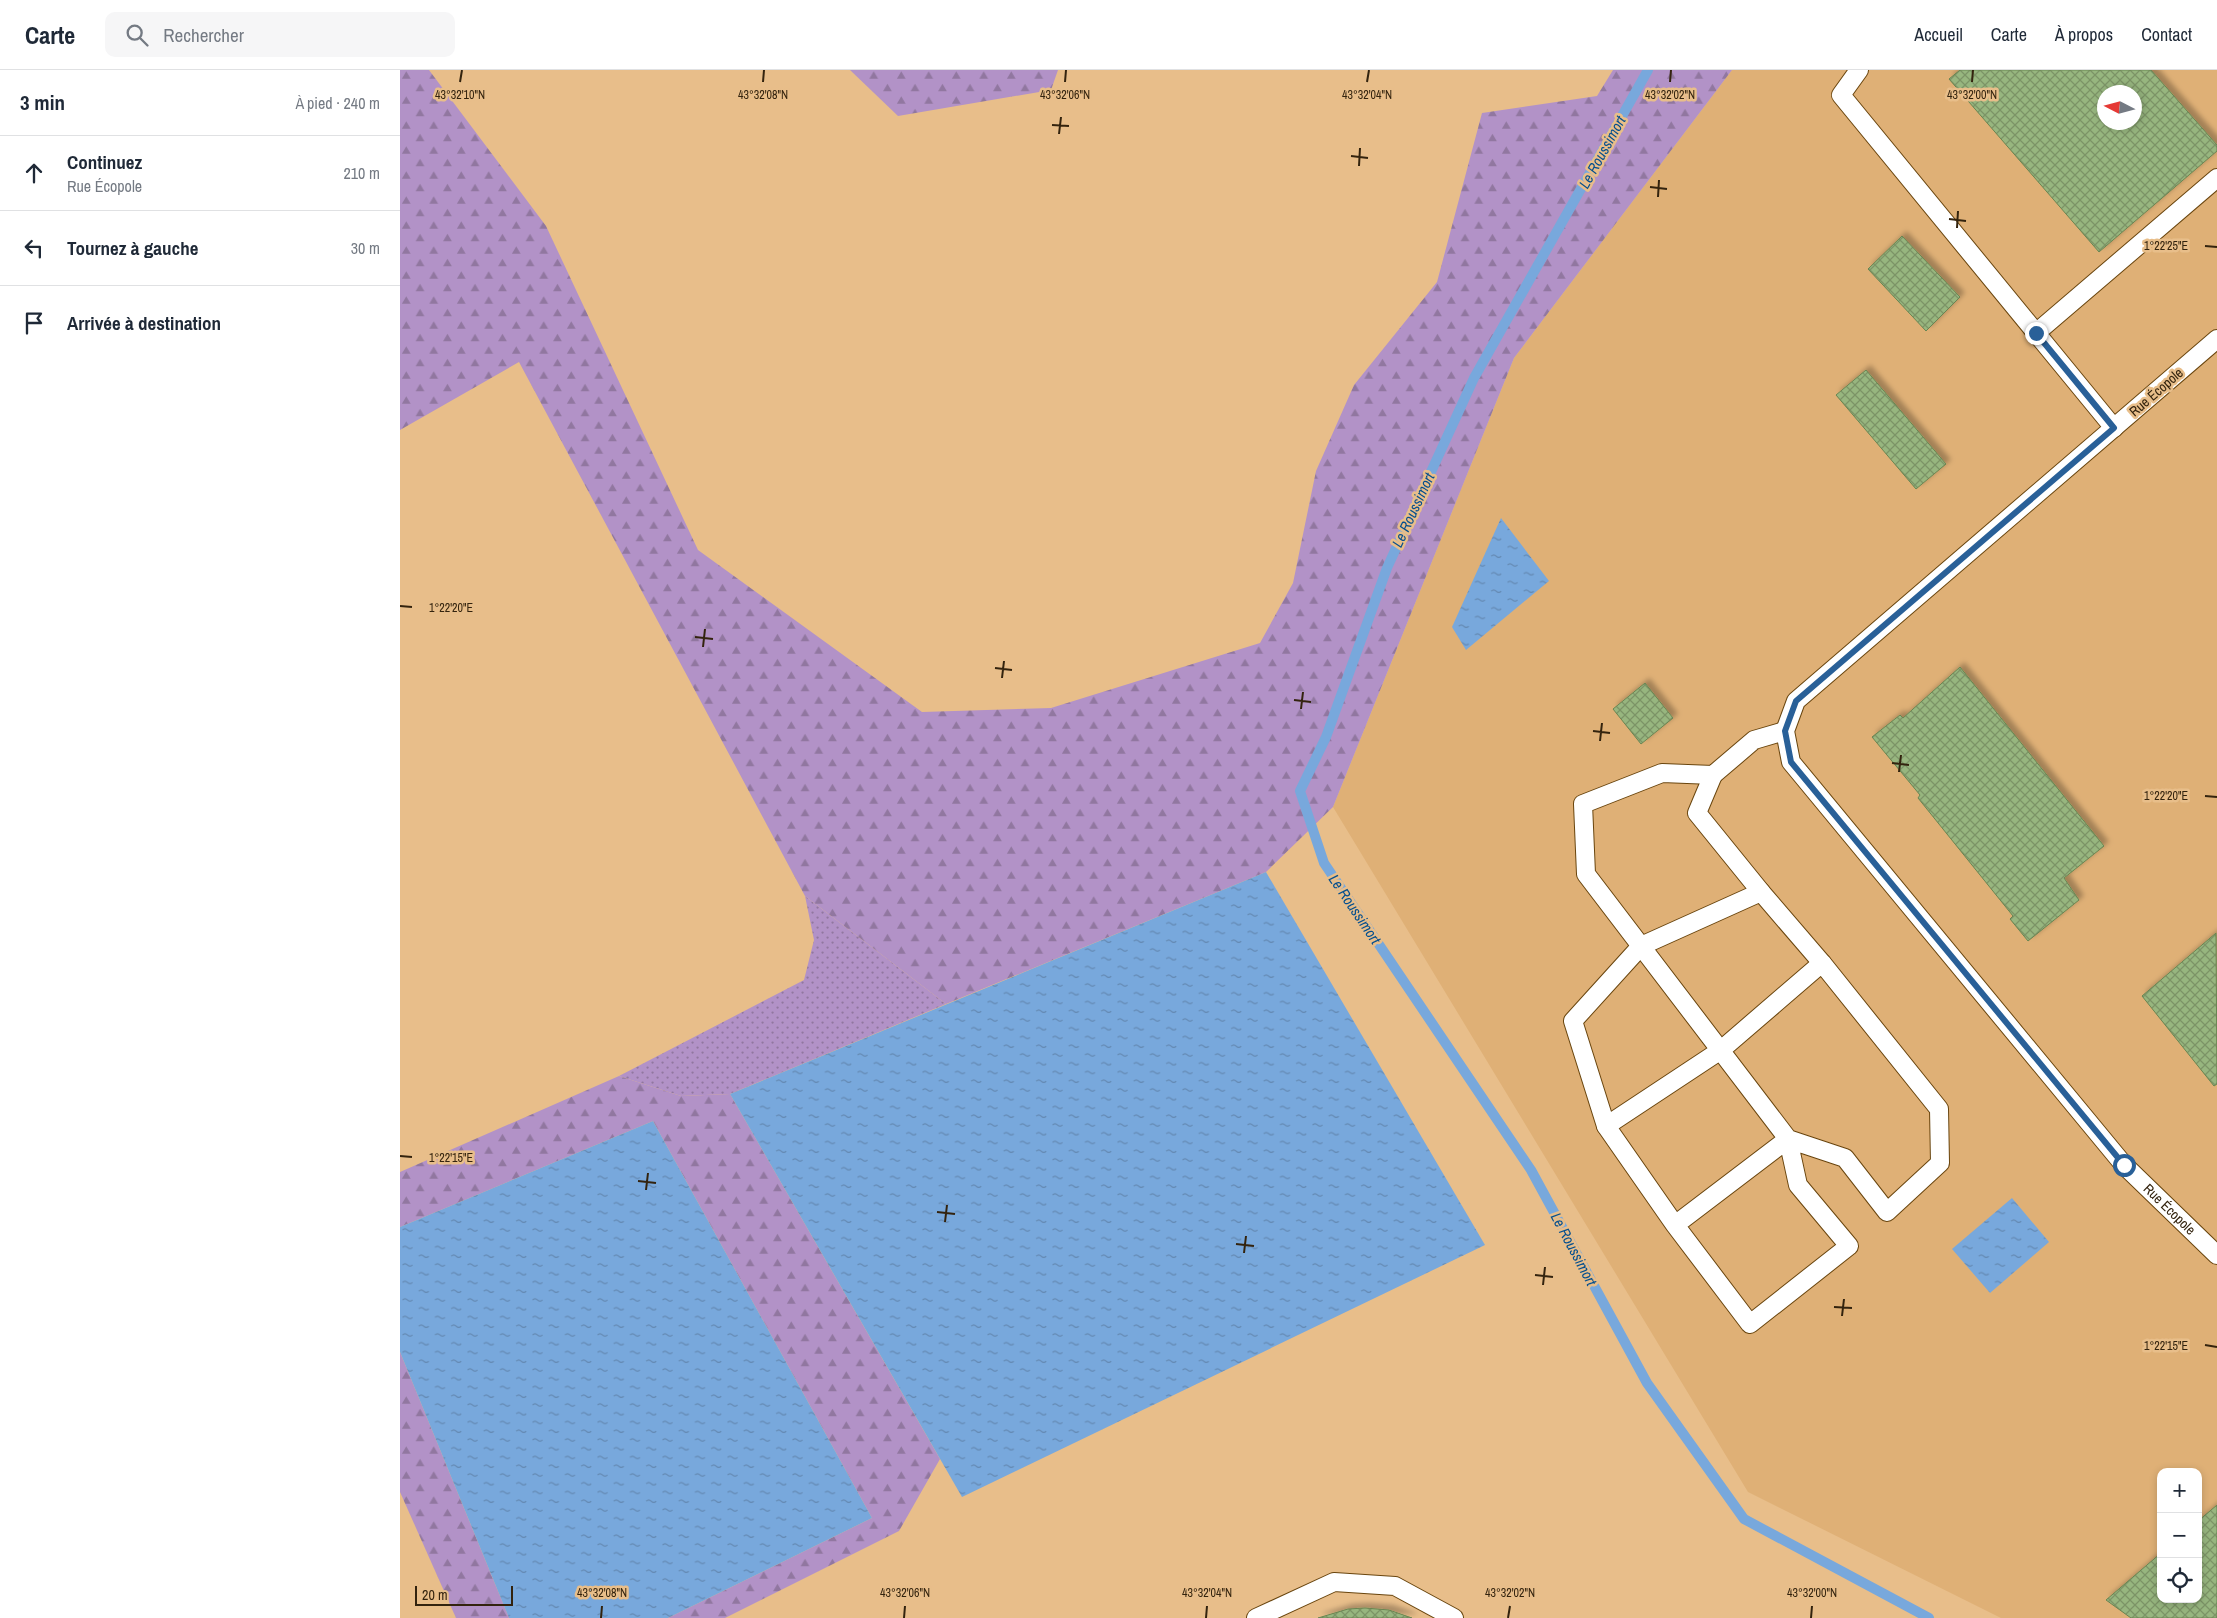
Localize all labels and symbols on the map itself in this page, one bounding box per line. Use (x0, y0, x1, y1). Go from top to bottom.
north arrow (2097, 85, 2142, 130)
text: 43°32'10"N (435, 87, 485, 103)
text: 43°32'08"N (738, 87, 788, 103)
text: 43°32'06"N (1040, 87, 1090, 103)
text: 43°32'04"N (1342, 87, 1392, 103)
text: 43°32'02"N (1645, 87, 1695, 103)
text: 43°32'00"N (1947, 87, 1997, 103)
water label: Le Roussimort (1573, 111, 1631, 192)
text: 1°22'25"E (2144, 238, 2188, 254)
route end (2025, 322, 2048, 345)
street label: Rue Écopole (2125, 364, 2187, 420)
water label: Le Roussimort (1387, 469, 1440, 551)
text: 1°22'20"E (429, 600, 473, 616)
text: 1°22'20"E (2144, 788, 2188, 804)
water label: Le Roussimort (1324, 870, 1386, 949)
text: 1°22'15"E (429, 1150, 473, 1166)
route start (2113, 1154, 2136, 1177)
street label: Rue Écopole (2140, 1180, 2200, 1238)
water label: Le Roussimort (1546, 1209, 1602, 1290)
text: 1°22'15"E (2144, 1338, 2188, 1354)
scale bar (415, 1583, 512, 1606)
text: 43°32'08"N (577, 1585, 627, 1601)
text: 43°32'06"N (880, 1585, 930, 1601)
text: 43°32'04"N (1182, 1585, 1232, 1601)
text: 43°32'02"N (1485, 1585, 1535, 1601)
text: 43°32'00"N (1787, 1585, 1837, 1601)

